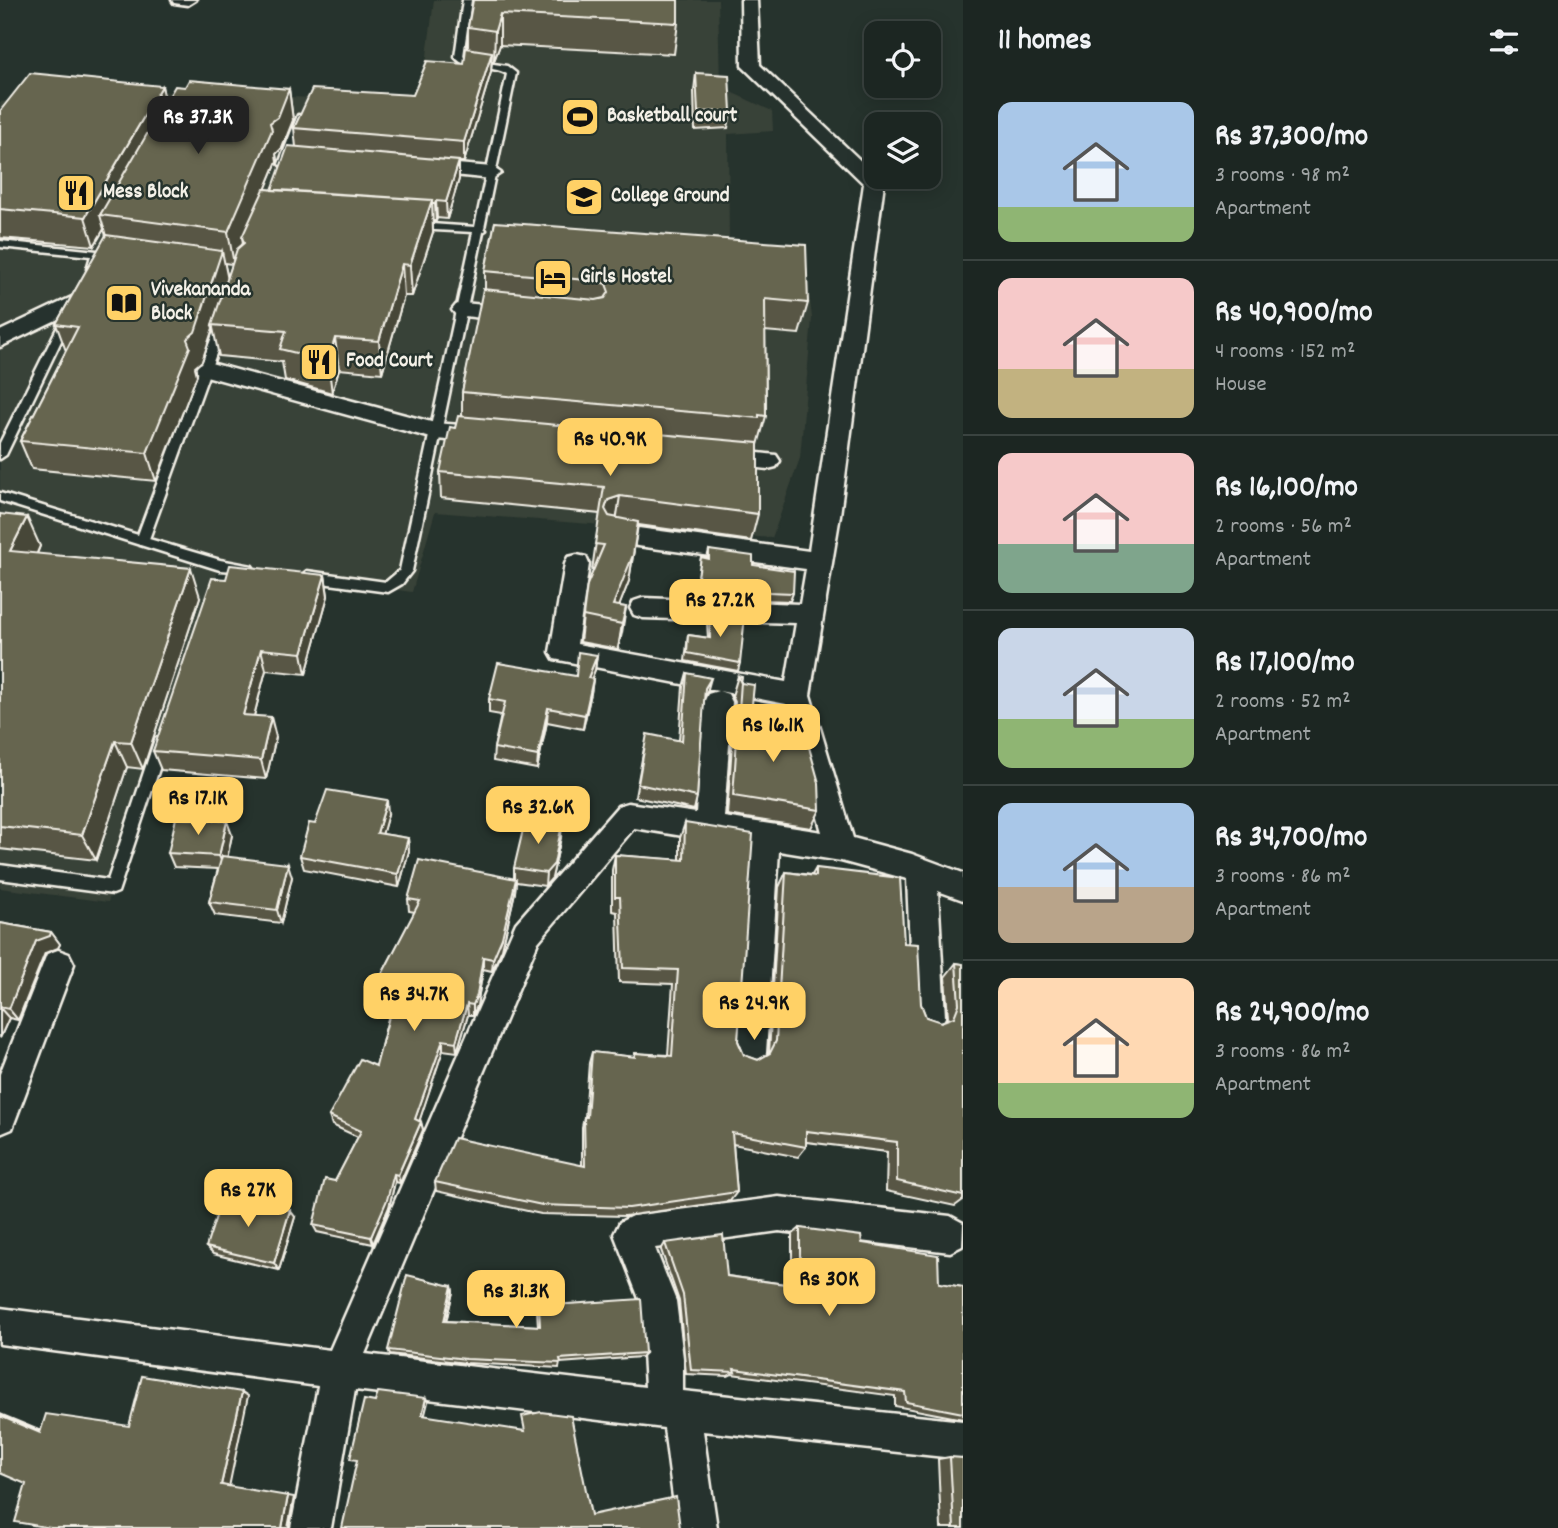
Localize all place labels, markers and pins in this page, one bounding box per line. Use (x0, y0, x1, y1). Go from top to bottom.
pin: Rs 37.3K (126, 96, 270, 156)
sports icon: Basketball court (559, 96, 601, 138)
place label: Basketball court (607, 102, 738, 132)
restaurant icon: Mess Block (55, 172, 97, 214)
school or university icon: College Ground (563, 176, 605, 218)
place label: Mess Block (103, 178, 189, 208)
place label: College Ground (611, 182, 730, 212)
hotel icon: Girls Hostel (532, 257, 574, 299)
place label: Girls Hostel (580, 263, 673, 293)
place label: Vivekananda Block (151, 276, 252, 330)
library icon: Vivekananda Block (103, 282, 145, 324)
restaurant icon: Food Court (298, 341, 340, 383)
place label: Food Court (346, 347, 433, 377)
pin: Rs 40.9K (538, 419, 682, 478)
pin: Rs 27.2K (648, 580, 792, 639)
pin: Rs 16.1K (701, 704, 845, 764)
pin: Rs 17.1K (126, 778, 270, 837)
pin: Rs 32.6K (466, 786, 610, 846)
pin: Rs 34.7K (342, 974, 486, 1033)
pin: Rs 24.9K (682, 982, 826, 1042)
pin: Rs 27K (191, 1170, 305, 1229)
pin: Rs 30K (772, 1258, 886, 1318)
pin: Rs 31.3K (444, 1270, 588, 1330)

